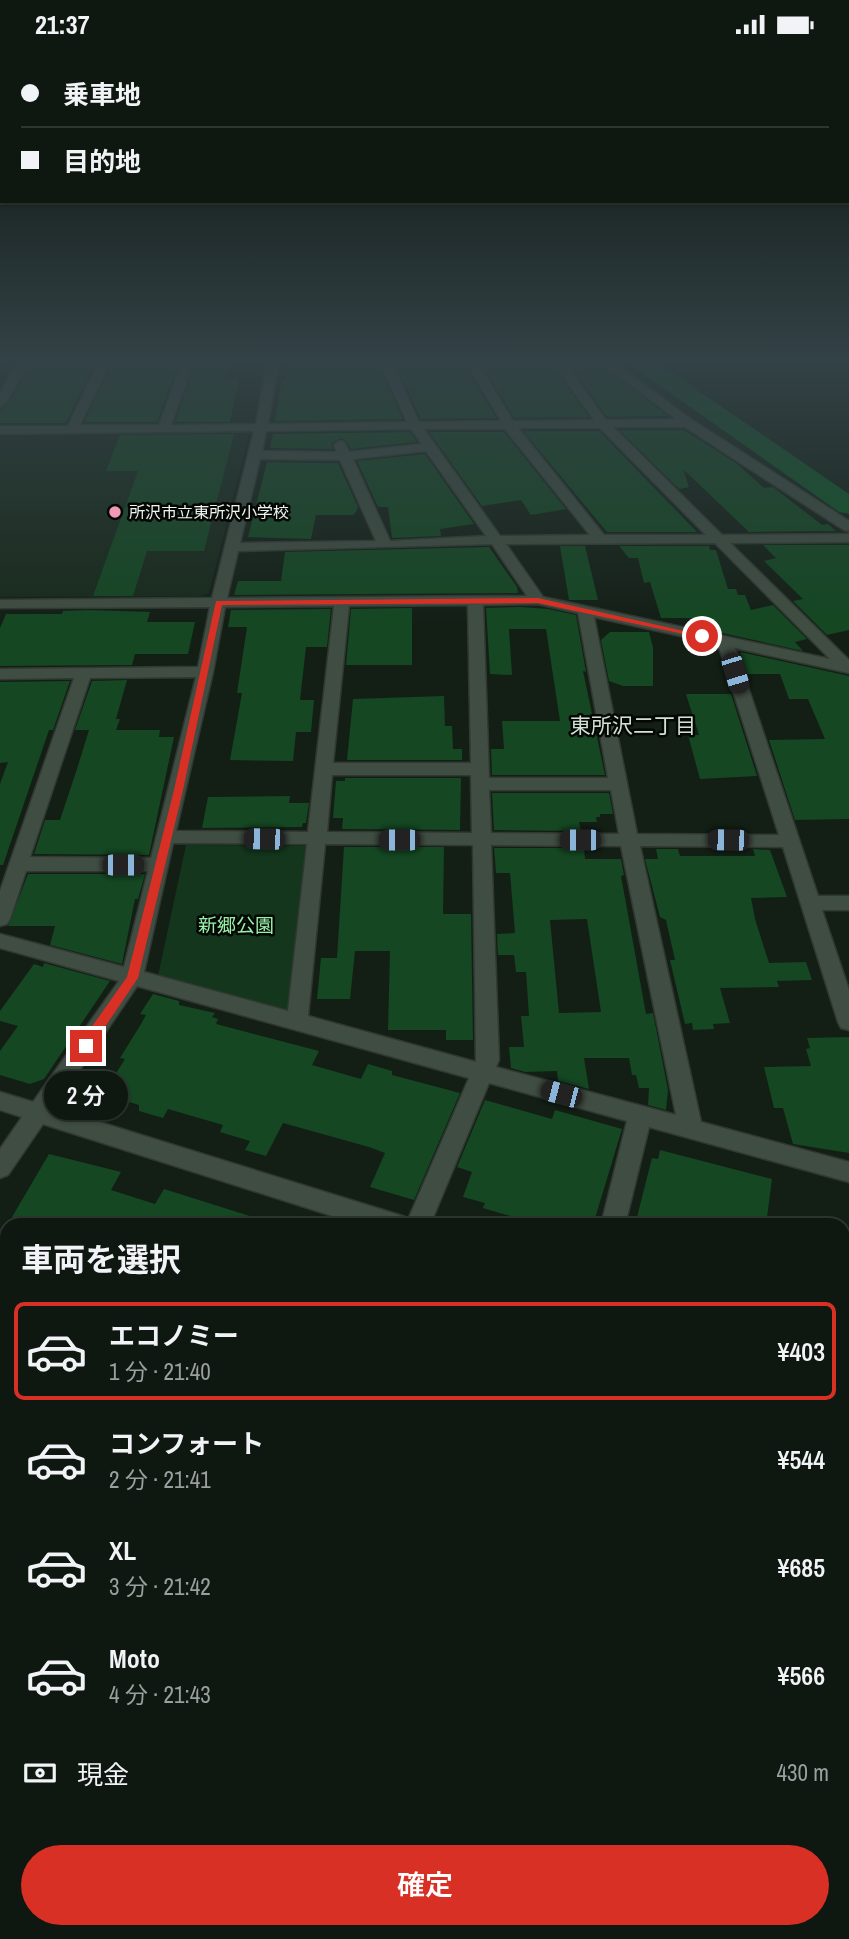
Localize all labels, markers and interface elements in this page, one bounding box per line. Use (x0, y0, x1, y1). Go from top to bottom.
text: 21:37 (35, 7, 90, 42)
text: 乗車地 (63, 77, 141, 112)
text: 目的地 (63, 144, 141, 179)
place label: 所沢市立東所沢小学校 (129, 501, 289, 523)
marker: 所沢市立東所沢小学校 (107, 504, 123, 520)
route start (686, 620, 718, 652)
car (719, 650, 752, 696)
district label: 東所沢二丁目 (570, 711, 696, 740)
car (243, 828, 286, 850)
car (707, 829, 750, 851)
car (379, 830, 421, 851)
car (560, 830, 602, 851)
car (103, 855, 145, 876)
park label: 新郷公園 (198, 912, 274, 938)
route end (70, 1030, 102, 1062)
callout: 2 分 (44, 1070, 128, 1119)
car (538, 1078, 585, 1110)
text: 2 分 (67, 1080, 105, 1111)
text: 車両を選択 (21, 1238, 181, 1281)
text: エコノミー (109, 1318, 239, 1353)
icon: car (25, 1320, 88, 1383)
text: ¥403 (778, 1334, 825, 1369)
text: 1 分 · 21:40 (109, 1356, 211, 1387)
text: コンフォート (109, 1426, 264, 1461)
icon: car (25, 1428, 88, 1491)
text: ¥544 (778, 1442, 825, 1477)
text: 2 分 · 21:41 (109, 1464, 211, 1495)
text: XL (109, 1533, 136, 1568)
icon: car (25, 1536, 88, 1599)
text: ¥685 (778, 1550, 825, 1585)
text: 3 分 · 21:42 (109, 1571, 211, 1602)
text: Moto (109, 1641, 160, 1676)
icon: car (25, 1644, 88, 1707)
text: ¥566 (778, 1658, 825, 1693)
text: 4 分 · 21:43 (109, 1679, 211, 1710)
icon: cash (21, 1754, 59, 1792)
text: 現金 (77, 1757, 129, 1792)
text: 430 m (777, 1757, 829, 1788)
button: 確定 (21, 1845, 829, 1925)

